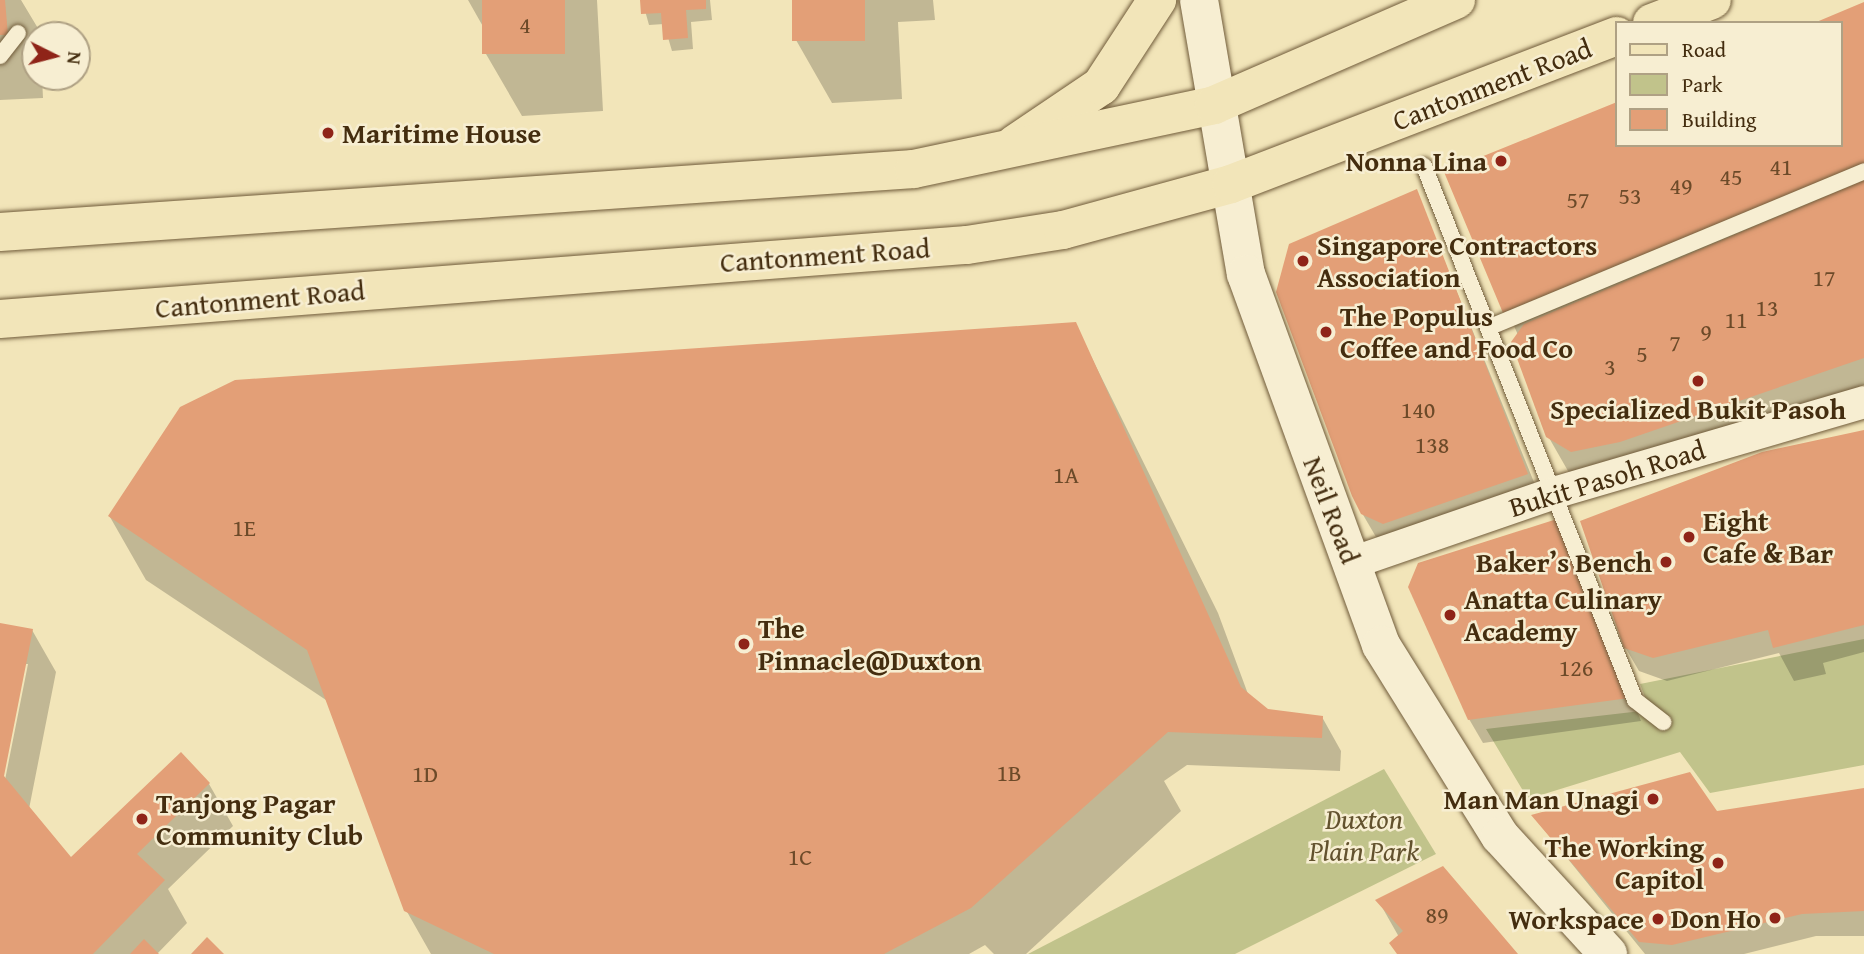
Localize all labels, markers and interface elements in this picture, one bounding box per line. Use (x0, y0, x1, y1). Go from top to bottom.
house number: 4 (519, 11, 531, 39)
north arrow (21, 21, 91, 91)
legend (1616, 21, 1843, 147)
street label: Cantonment Road (1388, 31, 1596, 137)
text: Road (1682, 34, 1726, 65)
text: N (60, 50, 89, 66)
text: Park (1682, 69, 1723, 100)
text: Building (1682, 104, 1756, 135)
place label: Maritime House (342, 116, 541, 150)
marker: Maritime House (320, 125, 336, 141)
place label: Nonna Lina (1346, 144, 1487, 178)
marker: Nonna Lina (1493, 153, 1509, 169)
house number: 41 (1769, 153, 1793, 181)
house number: 45 (1719, 163, 1743, 191)
house number: 49 (1669, 172, 1693, 200)
house number: 53 (1618, 182, 1642, 210)
house number: 57 (1566, 186, 1590, 214)
place label: Singapore Contractors Association (1317, 228, 1597, 294)
street label: Cantonment Road (719, 231, 931, 279)
marker: Singapore Contractors Association (1295, 253, 1311, 269)
house number: 17 (1812, 264, 1836, 292)
street label: Cantonment Road (154, 273, 366, 325)
house number: 13 (1755, 294, 1779, 322)
place label: The Populus Coffee and Food Co (1340, 299, 1573, 365)
house number: 11 (1724, 306, 1748, 334)
house number: 9 (1700, 318, 1712, 346)
marker: The Populus Coffee and Food Co (1318, 324, 1334, 340)
house number: 7 (1669, 329, 1681, 357)
house number: 5 (1636, 340, 1648, 368)
house number: 3 (1604, 353, 1616, 381)
marker: Specialized Bukit Pasoh (1690, 373, 1706, 389)
place label: Specialized Bukit Pasoh (1550, 392, 1846, 426)
house number: 140 (1401, 396, 1435, 424)
house number: 138 (1415, 431, 1449, 459)
street label: Bukit Pasoh Road (1505, 432, 1709, 524)
street label: Neil Road (1296, 452, 1368, 568)
house number: 1A (1053, 461, 1079, 489)
place label: Eight Cafe & Bar (1703, 504, 1833, 570)
house number: 1E (232, 514, 256, 542)
marker: Eight Cafe & Bar (1681, 529, 1697, 545)
place label: Baker’s Bench (1476, 545, 1652, 579)
marker: Baker’s Bench (1658, 554, 1674, 570)
place label: Anatta Culinary Academy (1464, 582, 1662, 648)
marker: Anatta Culinary Academy (1442, 607, 1458, 623)
place label: The Pinnacle@Duxton (758, 611, 982, 677)
marker: The Pinnacle@Duxton (736, 636, 752, 652)
house number: 126 (1559, 654, 1593, 682)
house number: 1B (996, 759, 1022, 787)
house number: 1D (412, 760, 438, 788)
place label: Man Man Unagi (1444, 782, 1639, 816)
place label: Tanjong Pagar Community Club (156, 786, 363, 852)
marker: Man Man Unagi (1645, 791, 1661, 807)
park label: Duxton Plain Park (1309, 802, 1419, 868)
marker: Tanjong Pagar Community Club (134, 811, 150, 827)
place label: The Working Capitol (1545, 830, 1704, 896)
house number: 1C (788, 843, 812, 871)
marker: The Working Capitol (1710, 855, 1726, 871)
house number: 89 (1425, 901, 1449, 929)
place label: Don Ho (1671, 901, 1761, 935)
place label: Workspace (1509, 902, 1644, 936)
marker: Don Ho (1767, 910, 1783, 926)
marker: Workspace (1650, 911, 1666, 927)

